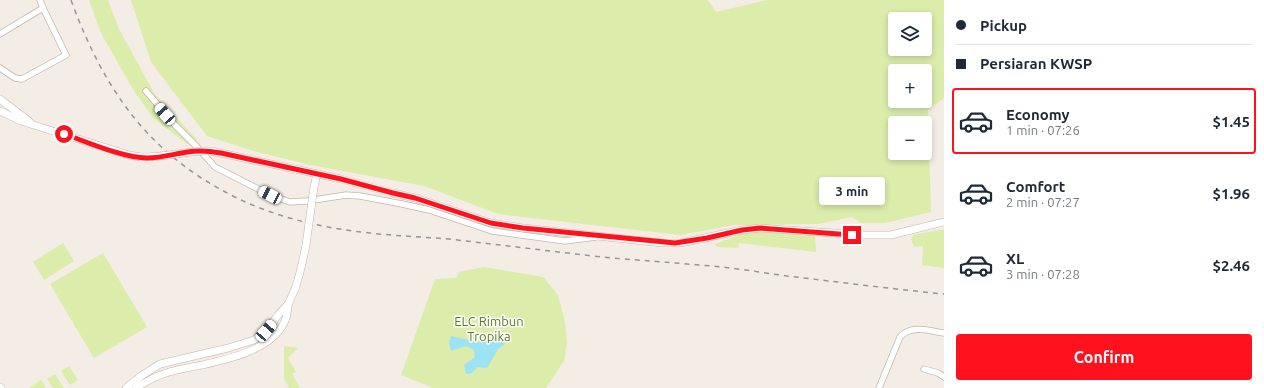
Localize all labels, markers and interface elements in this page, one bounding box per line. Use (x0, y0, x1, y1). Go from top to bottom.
map controls (888, 12, 932, 160)
button: layers (888, 12, 932, 56)
text: Pickup (980, 17, 1027, 34)
text: Persiaran KWSP (980, 55, 1092, 72)
button: + (888, 64, 932, 108)
car (153, 101, 177, 127)
icon: car (958, 103, 994, 139)
text: Economy (1006, 106, 1070, 123)
text: $1.45 (1212, 113, 1250, 130)
button: − (888, 116, 932, 160)
text: 1 min · 07:26 (1006, 123, 1080, 137)
route start (55, 125, 73, 143)
icon: car (958, 175, 994, 211)
callout: 3 min (819, 177, 885, 205)
text: Comfort (1006, 178, 1065, 195)
car (257, 184, 283, 206)
text: 3 min (836, 184, 868, 198)
text: $1.96 (1212, 185, 1250, 202)
text: 2 min · 07:27 (1006, 195, 1080, 209)
route end (843, 226, 861, 244)
icon: car (958, 247, 994, 283)
text: XL (1006, 250, 1024, 267)
text: $2.46 (1212, 257, 1250, 274)
text: 3 min · 07:28 (1006, 267, 1080, 281)
park label: ELC Rimbun Tropika (454, 314, 524, 343)
car (254, 318, 278, 344)
button: Confirm (956, 334, 1252, 380)

